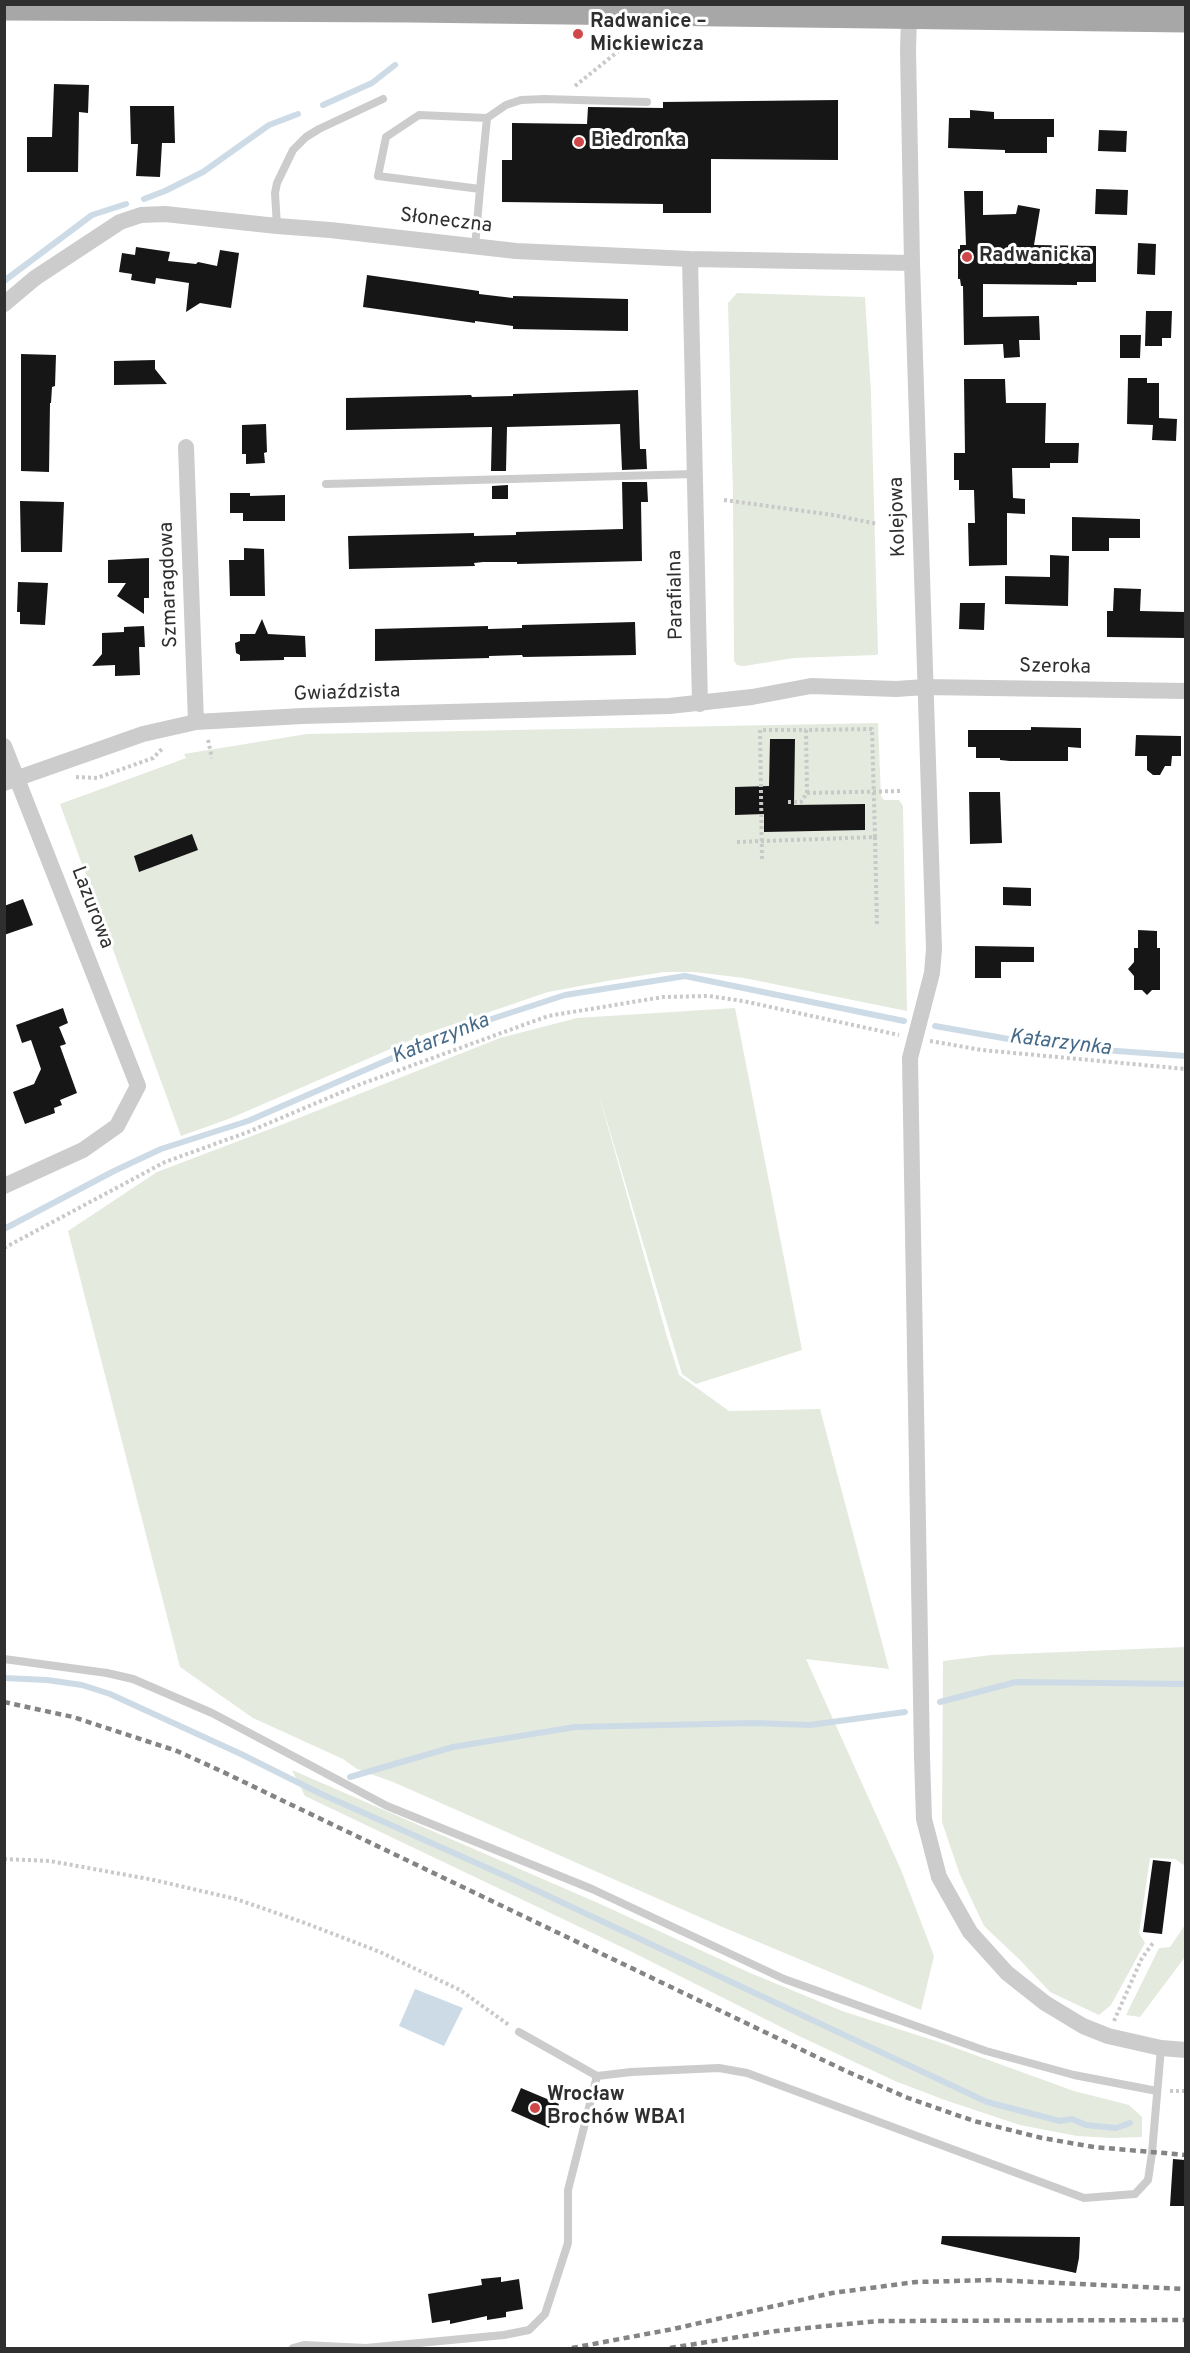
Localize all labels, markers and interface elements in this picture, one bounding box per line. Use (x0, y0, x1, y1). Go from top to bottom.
place label: Radwanice – Mickiewicza (590, 11, 707, 58)
marker: Radwanice – Mickiewicza (571, 27, 585, 41)
place label: Biedronka (591, 130, 686, 154)
marker: Biedronka (572, 135, 586, 149)
street label: Słoneczna (399, 204, 493, 240)
place label: Radwanicka (979, 245, 1091, 269)
marker: Radwanicka (960, 250, 974, 264)
street label: Kolejowa (886, 476, 912, 558)
street label: Szmaragdowa (156, 522, 184, 648)
street label: Parafialna (664, 550, 690, 640)
street label: Szeroka (1019, 655, 1091, 681)
street label: Gwiaździsta (293, 680, 401, 708)
street label: Lazurowa (64, 864, 118, 952)
water label: Katarzynka (389, 1009, 493, 1071)
water label: Katarzynka (1008, 1025, 1112, 1063)
place label: Wrocław Brochów WBA1 (547, 2084, 686, 2131)
marker: Wrocław Brochów WBA1 (528, 2101, 542, 2115)

